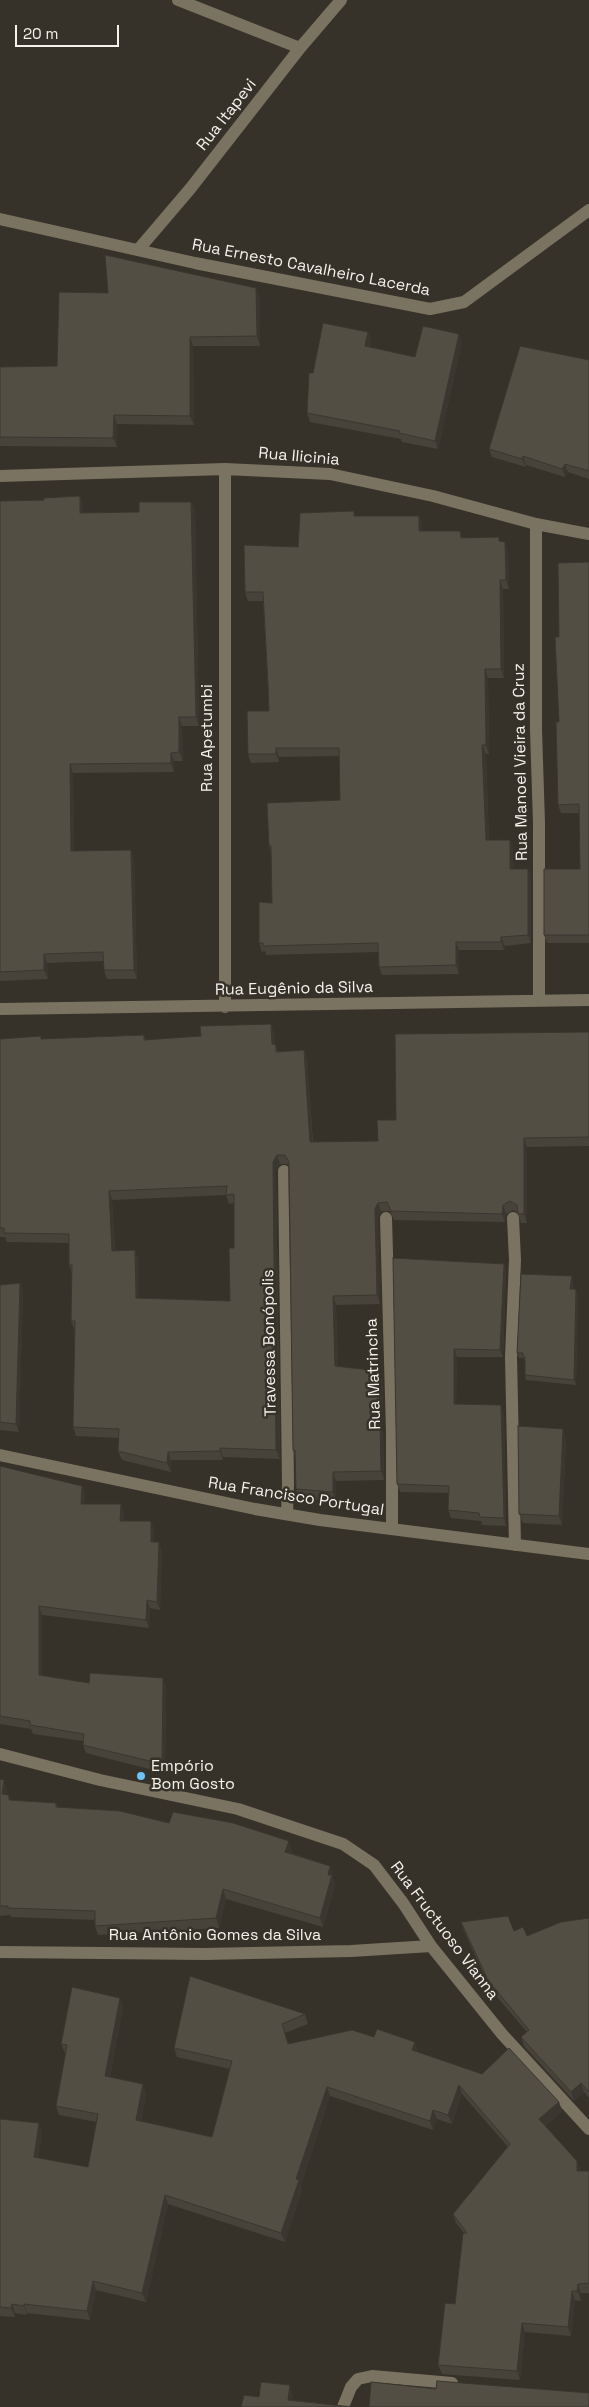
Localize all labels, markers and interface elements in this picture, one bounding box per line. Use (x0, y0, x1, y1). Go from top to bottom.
scale bar (18, 15, 121, 47)
text: 20 m (23, 24, 58, 43)
street label: Rua Itapevi (193, 75, 261, 155)
street label: Rua Ernesto Cavalheiro Lacerda (190, 235, 432, 301)
street label: Rua Ilicinia (258, 444, 340, 470)
street label: Rua Manoel Vieira da Cruz (510, 663, 532, 861)
street label: Rua Apetumbi (198, 684, 218, 792)
street label: Rua Eugênio da Silva (215, 978, 373, 1000)
street label: Travessa Bonópolis (259, 1269, 281, 1417)
street label: Rua Matrincha (362, 1318, 386, 1430)
street label: Rua Francisco Portugal (207, 1474, 385, 1520)
place label: Empório Bom Gosto (151, 1757, 235, 1795)
marker: Empório Bom Gosto (135, 1770, 147, 1782)
street label: Rua Fructuoso Vianna (386, 1858, 502, 2004)
street label: Rua Antônio Gomes da Silva (109, 1926, 321, 1946)

